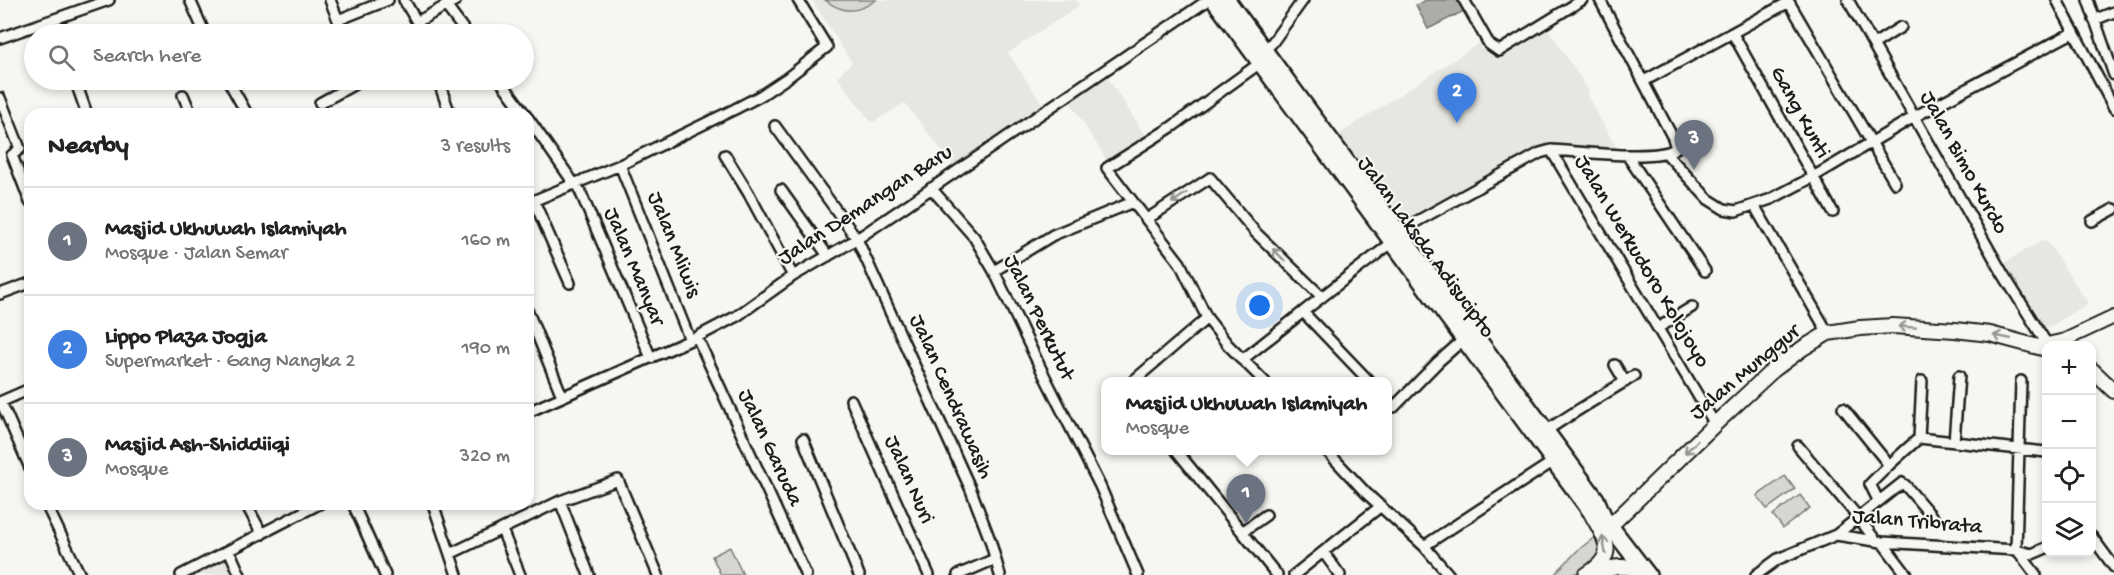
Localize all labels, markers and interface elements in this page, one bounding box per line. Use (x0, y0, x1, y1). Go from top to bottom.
search box (24, 24, 534, 90)
icon: search (45, 41, 78, 74)
text: Search here (93, 44, 201, 70)
street label: Gang Kunti (1763, 63, 1835, 163)
pin: 2 (1438, 74, 1476, 123)
street label: Jalan Bimo Kurdo (1913, 87, 2013, 239)
pin: 3 (1674, 120, 1714, 170)
text: Nearby (48, 132, 129, 163)
text: 3 results (441, 136, 510, 159)
street label: Jalan Demangan Baru (774, 140, 958, 272)
street label: Jalan Werkudoro Kolojoyo (1567, 151, 1715, 373)
street label: Jalan Laksda Adisucipto (1351, 152, 1499, 344)
street label: Jalan Mliwis (640, 188, 706, 302)
one-way arrow (1171, 193, 1188, 205)
street label: Jalan Manyar (597, 204, 670, 332)
text: Masjid Ukhuwah Islamiyah (105, 217, 346, 243)
text: 1 (63, 230, 72, 253)
text: 160 m (461, 230, 510, 253)
text: Mosque · Jalan Semar (105, 243, 287, 266)
one-way arrow (1272, 248, 1286, 263)
street label: Jalan Perkutut (996, 251, 1080, 387)
your location (1245, 291, 1274, 320)
street label: Jalan Cendrawasih (902, 311, 998, 483)
street label: Jalan Munggur (1686, 318, 1808, 427)
one-way arrow (1898, 321, 1918, 332)
text: Lippo Plaza Jogja (105, 325, 267, 351)
one-way arrow (1993, 330, 2012, 342)
text: 2 (63, 338, 72, 361)
text: 190 m (462, 338, 510, 361)
map controls (2042, 341, 2096, 557)
button: + (2042, 341, 2096, 395)
text: Supermarket · Gang Nangka 2 (105, 351, 355, 374)
popup (1101, 377, 1392, 455)
street label: Jalan Garuda (731, 385, 808, 511)
text: Masjid Ukhuwah Islamiyah (1126, 392, 1367, 418)
button: − (2042, 395, 2096, 449)
text: Mosque (1126, 418, 1189, 441)
street label: Jalan Nuri (877, 432, 939, 528)
text: Masjid Ash-Shiddiiqi (105, 433, 290, 459)
one-way arrow (1684, 440, 1699, 454)
text: 3 (62, 446, 73, 469)
text: 320 m (460, 446, 510, 469)
button: locate (2042, 449, 2096, 503)
text: Mosque (105, 459, 168, 482)
pin: 1 (1226, 474, 1266, 524)
button: layers (2042, 503, 2096, 557)
street label: Jalan Tribrata (1851, 504, 1984, 542)
one-way arrow (1598, 536, 1609, 555)

